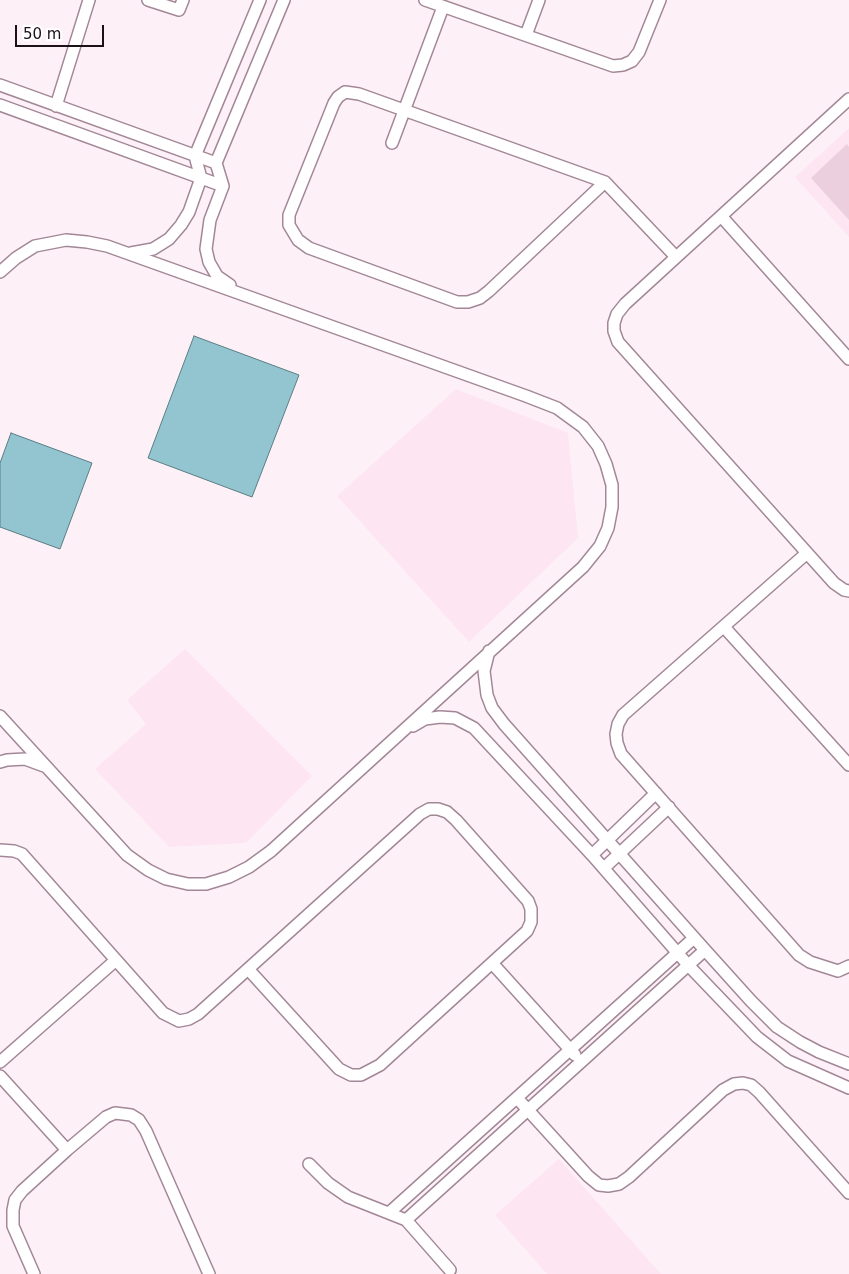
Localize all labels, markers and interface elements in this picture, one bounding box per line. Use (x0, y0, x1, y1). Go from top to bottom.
scale bar (18, 15, 106, 47)
text: 50 m (23, 25, 61, 43)

